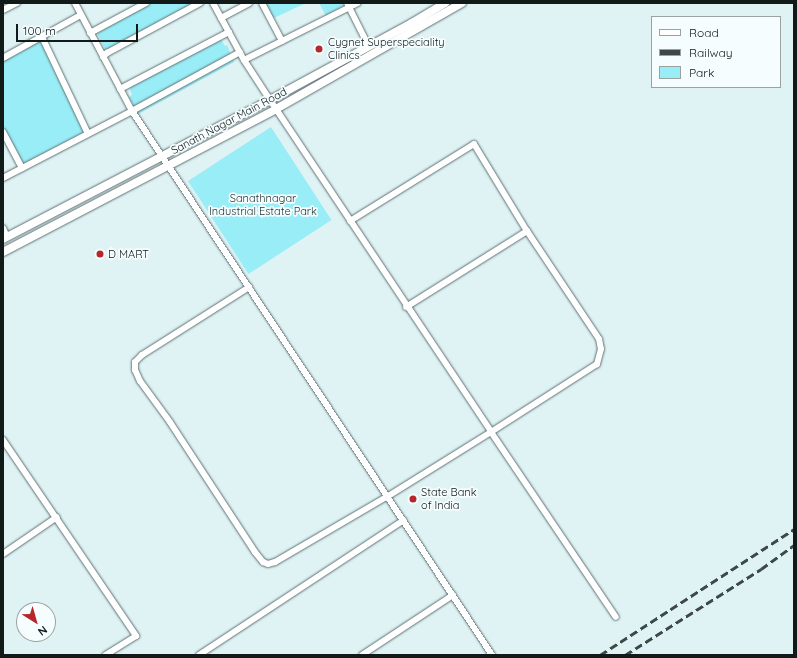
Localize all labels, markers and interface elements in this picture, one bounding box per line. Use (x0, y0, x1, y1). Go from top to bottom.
scale bar (18, 16, 140, 42)
legend (651, 16, 781, 88)
text: 100 m (23, 23, 56, 38)
text: Road (689, 25, 719, 40)
place label: Cygnet Superspeciality Clinics (328, 36, 445, 62)
marker: Cygnet Superspeciality Clinics (313, 43, 325, 55)
text: Railway (689, 45, 733, 60)
text: Park (689, 65, 714, 80)
street label: Sanath Nagar Main Road (169, 85, 289, 157)
park label: Sanathnagar Industrial Estate Park (209, 192, 317, 218)
place label: D MART (108, 247, 149, 261)
marker: D MART (95, 249, 105, 259)
place label: State Bank of India (421, 486, 477, 512)
marker: State Bank of India (408, 494, 418, 504)
north arrow (16, 602, 56, 642)
text: N (35, 623, 50, 639)

